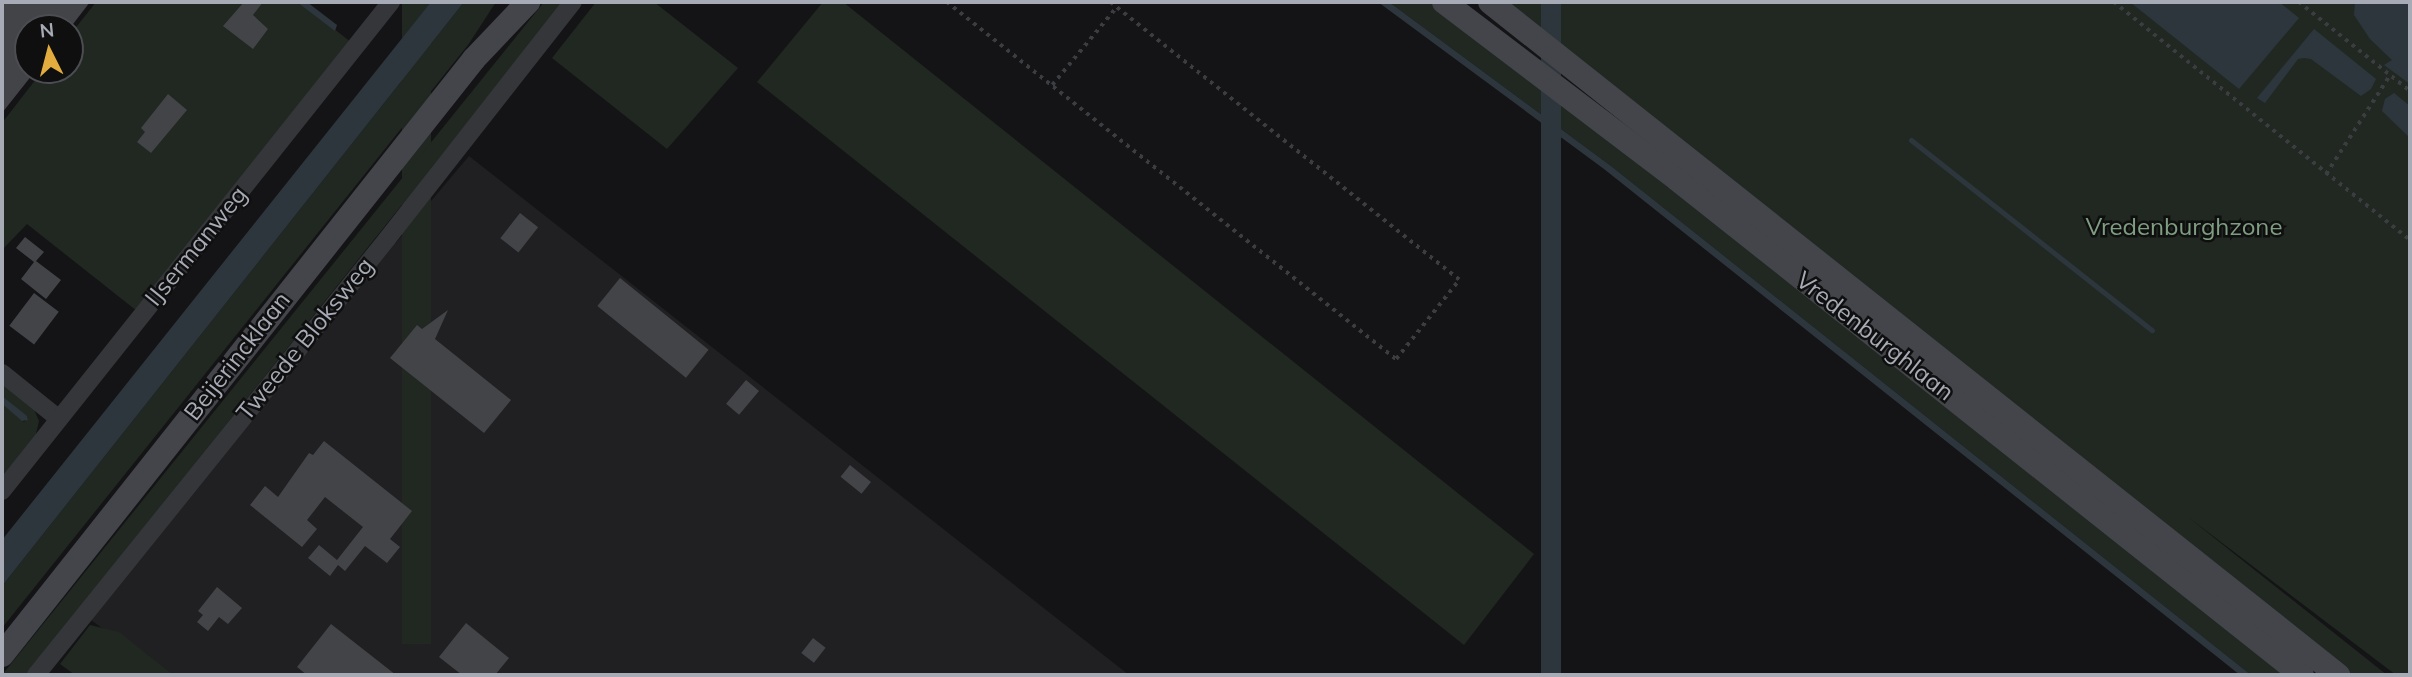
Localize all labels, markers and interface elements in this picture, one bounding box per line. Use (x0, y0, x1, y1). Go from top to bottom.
north arrow (14, 14, 84, 84)
text: N (39, 17, 55, 43)
street label: IJsermanweg (139, 180, 253, 312)
park label: Vredenburghzone (2086, 213, 2282, 241)
street label: Tweede Bloksweg (231, 252, 379, 426)
street label: Vredenburghlaan (1790, 265, 1960, 407)
street label: Beijerincklaan (178, 286, 296, 426)

